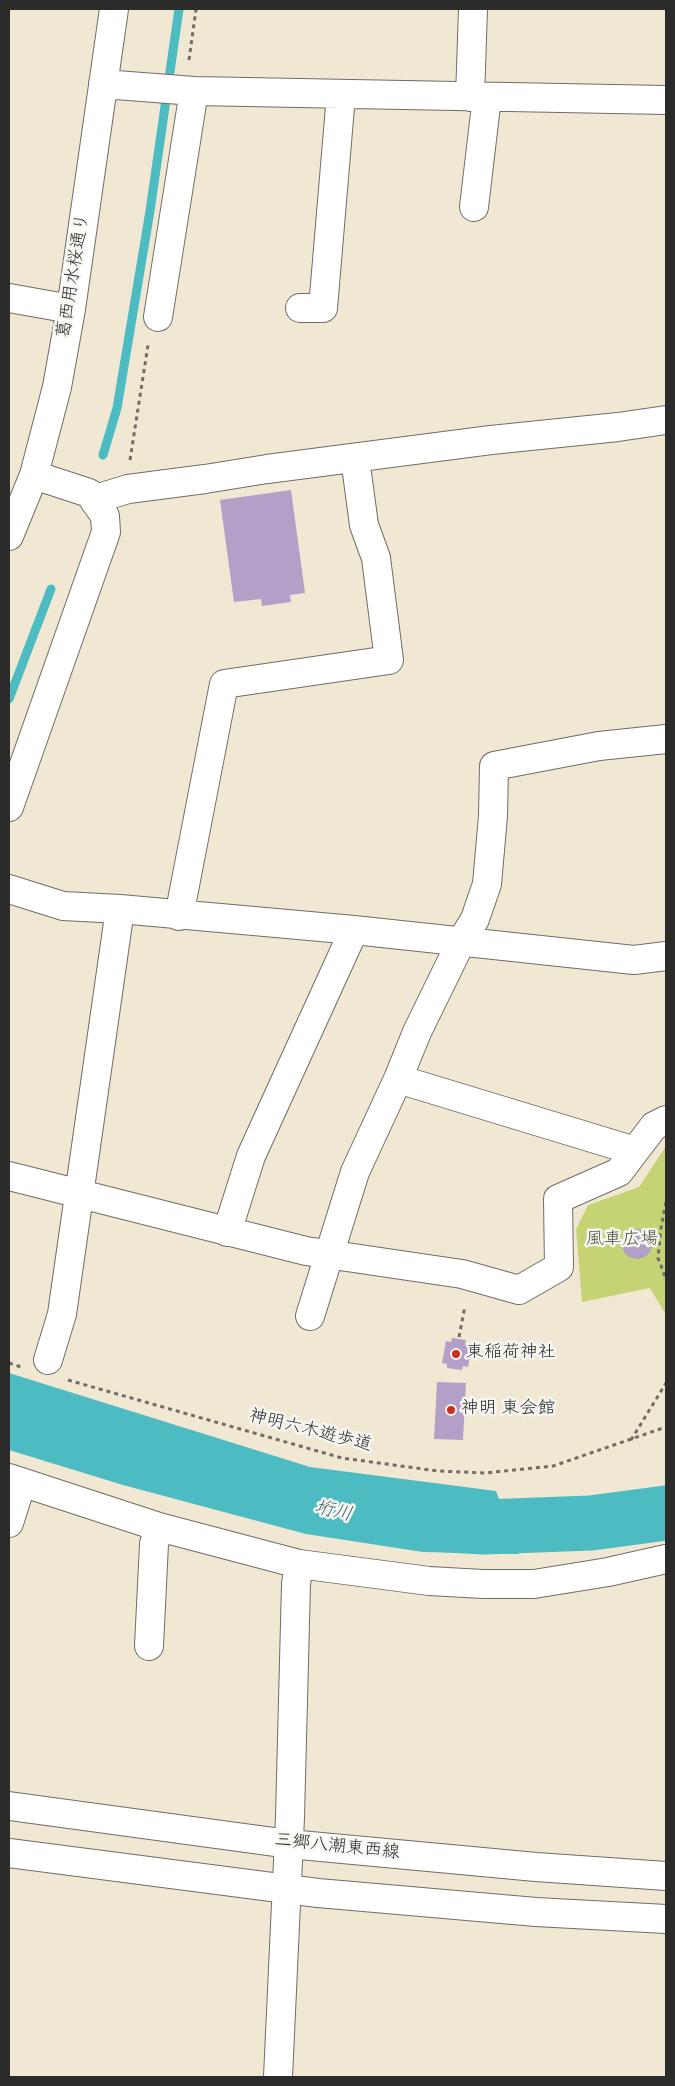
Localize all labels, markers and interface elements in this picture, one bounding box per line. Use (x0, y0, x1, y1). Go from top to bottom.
street label: 葛西用水桜通り (54, 212, 96, 340)
park label: 風車広場 (586, 1230, 658, 1252)
place label: 東稲荷神社 (466, 1343, 556, 1365)
marker: 東稲荷神社 (450, 1348, 462, 1360)
place label: 神明 東会館 (461, 1399, 555, 1421)
marker: 神明 東会館 (445, 1404, 457, 1416)
street label: 神明六木遊歩道 (246, 1406, 374, 1458)
water label: 垳川 (312, 1498, 354, 1528)
street label: 三郷八潮東西線 (273, 1831, 401, 1865)

